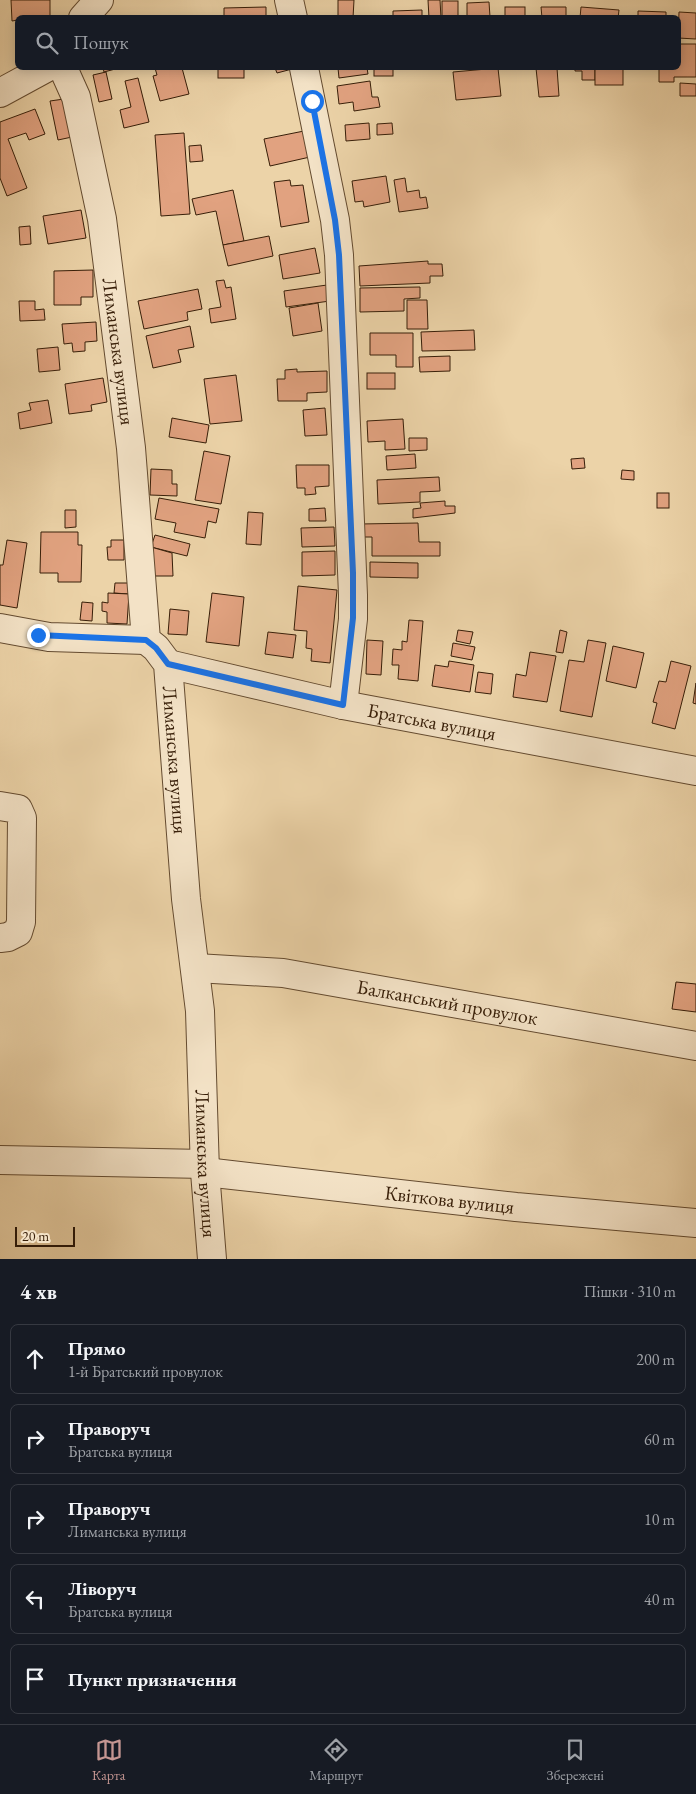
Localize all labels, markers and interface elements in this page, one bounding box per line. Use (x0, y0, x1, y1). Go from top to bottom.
search box (15, 15, 681, 70)
icon: search (33, 29, 61, 57)
text: Пошук (73, 30, 129, 55)
route start (301, 90, 324, 113)
street label: Лиманська вулиця (97, 276, 141, 427)
route end (27, 624, 50, 647)
street label: Лиманська вулиця (157, 685, 194, 835)
street label: Братська вулиця (365, 697, 498, 746)
street label: Балканський провулок (355, 973, 540, 1031)
street label: Лиманська вулиця (189, 1089, 223, 1239)
street label: Квіткова вулиця (383, 1179, 516, 1220)
scale bar (15, 1224, 75, 1247)
text: 20 m (22, 1227, 49, 1245)
text: 4 хв (20, 1278, 57, 1305)
text: Пішки · 310 m (583, 1281, 676, 1302)
text: Прямо (68, 1336, 126, 1361)
icon: ahead (21, 1345, 49, 1373)
text: 200 m (636, 1349, 675, 1370)
text: 1-й Братський провулок (68, 1361, 223, 1382)
text: Праворуч (68, 1416, 150, 1441)
icon: right (21, 1425, 49, 1453)
text: 60 m (644, 1429, 675, 1450)
text: Братська вулиця (68, 1441, 172, 1462)
text: Праворуч (68, 1496, 150, 1521)
icon: right (21, 1505, 49, 1533)
text: 10 m (644, 1509, 675, 1530)
text: Лиманська вулиця (68, 1521, 187, 1542)
text: Ліворуч (68, 1576, 136, 1601)
icon: left (21, 1585, 49, 1613)
text: 40 m (644, 1589, 675, 1610)
text: Братська вулиця (68, 1601, 172, 1622)
icon: arrive (21, 1665, 49, 1693)
text: Пункт призначення (68, 1667, 237, 1692)
tab: Карта (92, 1736, 125, 1784)
tab: Маршрут (309, 1736, 363, 1784)
tab: Збережені (547, 1736, 604, 1784)

